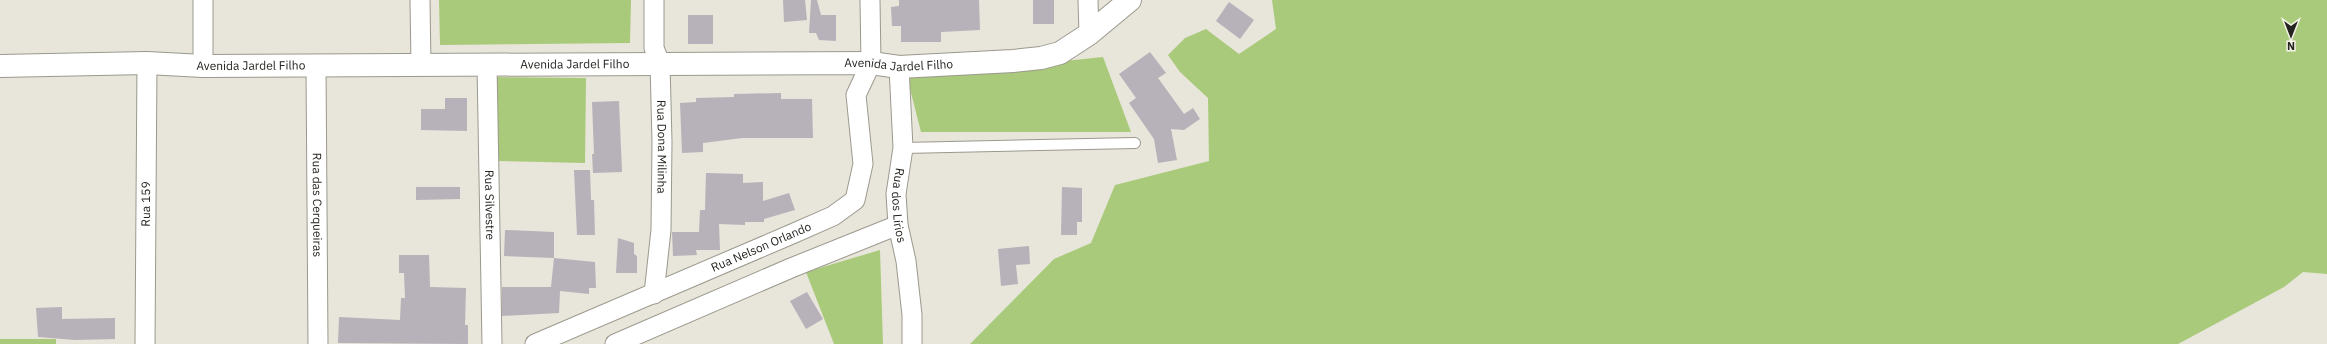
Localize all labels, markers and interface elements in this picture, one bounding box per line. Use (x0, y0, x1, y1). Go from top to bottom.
north arrow (2271, 16, 2311, 56)
text: N (2287, 39, 2295, 53)
street label: Avenida Jardel Filho (844, 55, 954, 74)
street label: Avenida Jardel Filho (520, 56, 630, 72)
street label: Avenida Jardel Filho (196, 58, 306, 73)
street label: Rua Dona Milinha (654, 100, 670, 194)
street label: Rua das Cerqueiras (310, 153, 325, 257)
street label: Rua dos Lírios (889, 167, 910, 244)
street label: Rua Silvestre (482, 170, 498, 241)
street label: Rua 159 (138, 181, 153, 227)
street label: Rua Nelson Orlando (709, 218, 814, 275)

